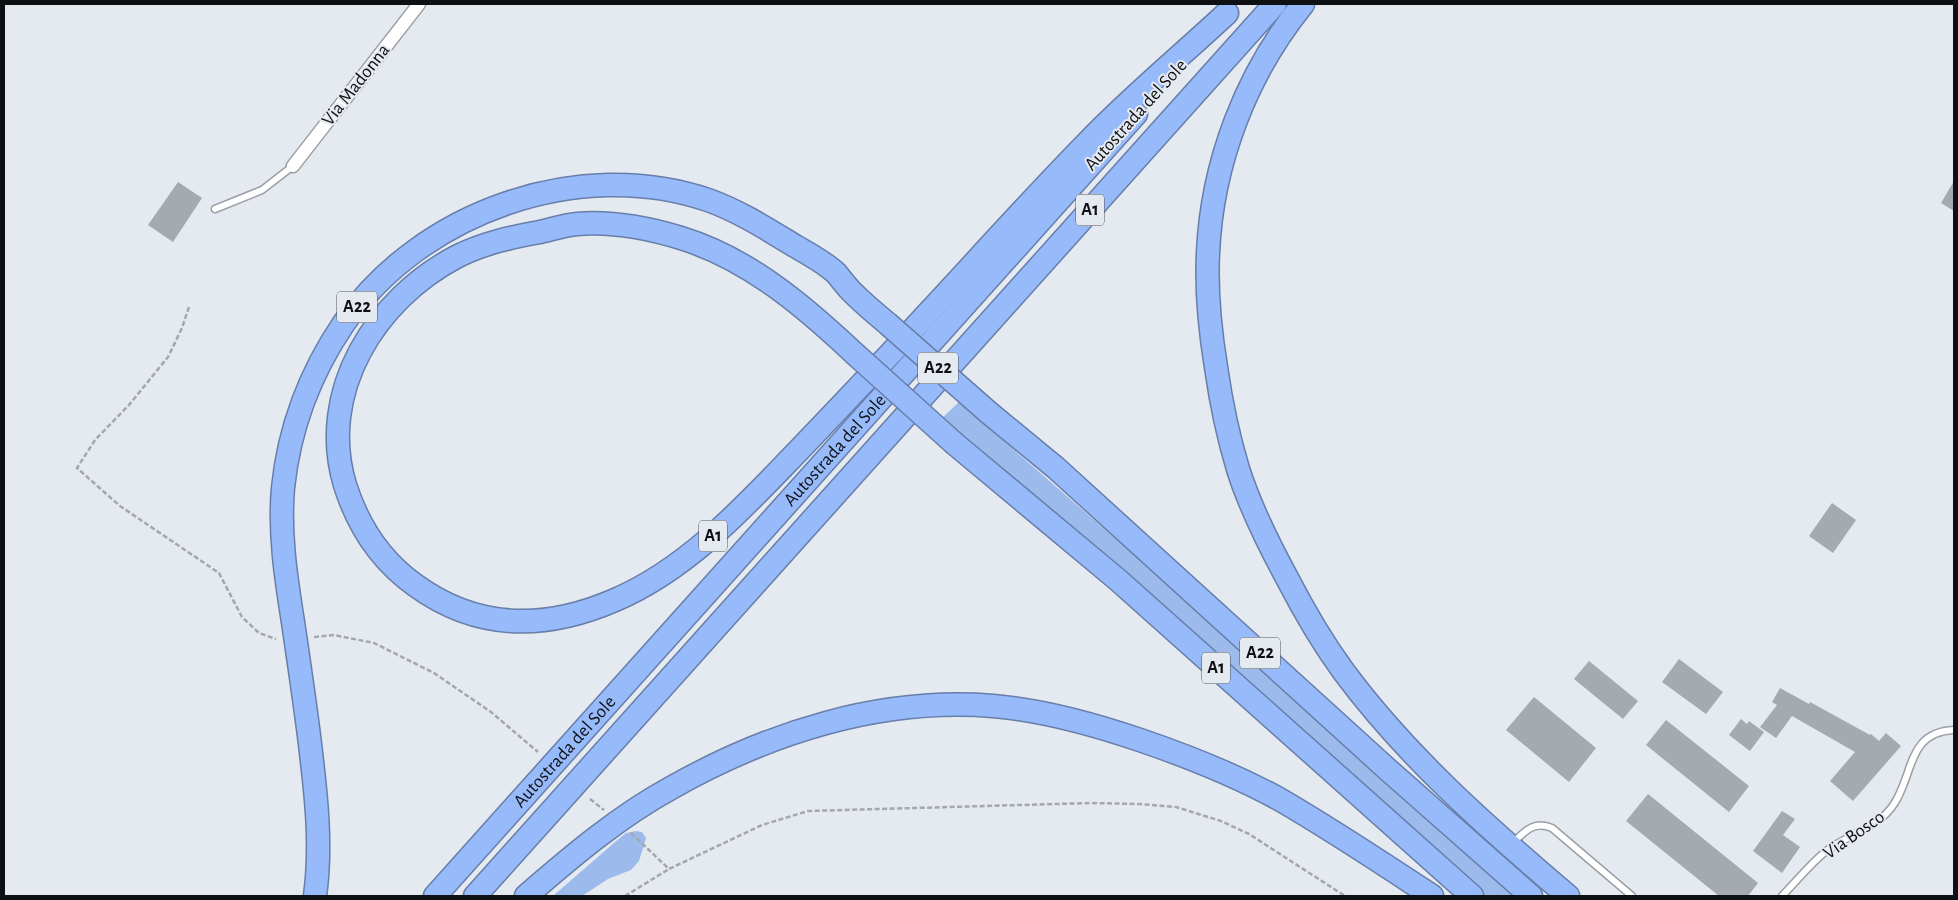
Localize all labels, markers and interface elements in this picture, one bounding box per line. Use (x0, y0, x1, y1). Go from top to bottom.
street label: Via Madonna (318, 40, 394, 129)
street label: Autostrada del Sole (1081, 56, 1191, 174)
road number: A1 (1076, 194, 1104, 226)
road number: A22 (337, 292, 377, 322)
road number: A22 (918, 352, 958, 383)
street label: Autostrada del Sole (780, 390, 890, 510)
road number: A1 (699, 520, 727, 552)
road number: A22 (1240, 638, 1280, 668)
road number: A1 (1202, 652, 1230, 684)
street label: Autostrada del Sole (510, 692, 619, 811)
street label: Via Bosco (1820, 807, 1888, 863)

